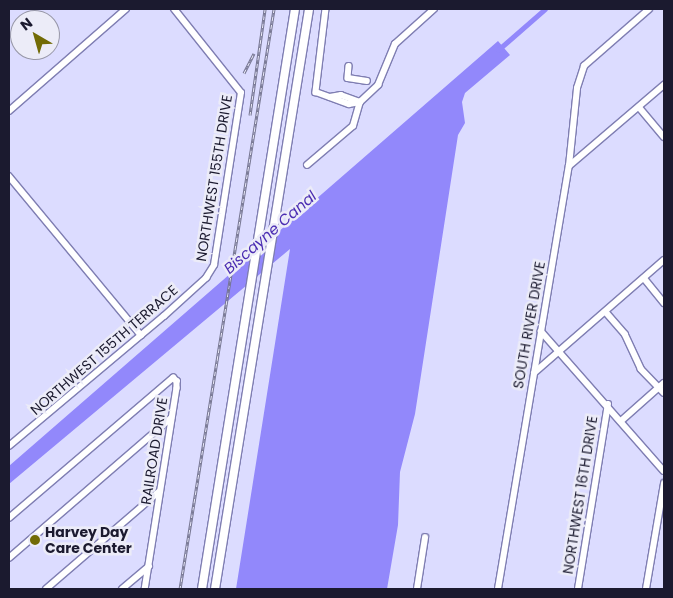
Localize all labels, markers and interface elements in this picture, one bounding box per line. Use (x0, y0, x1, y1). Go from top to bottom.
north arrow (10, 10, 60, 60)
text: N (16, 13, 37, 35)
street label: NORTHWEST 155TH DRIVE (193, 93, 235, 263)
water label: Biscayne Canal (220, 187, 320, 277)
street label: SOUTH RIVER DRIVE (510, 260, 548, 390)
street label: NORTHWEST 155TH TERRACE (27, 282, 181, 418)
street label: RAILROAD DRIVE (137, 396, 171, 506)
street label: NORTHWEST 16TH DRIVE (559, 415, 601, 575)
place label: Harvey Day Care Center (45, 524, 132, 556)
marker: Harvey Day Care Center (29, 534, 41, 546)

